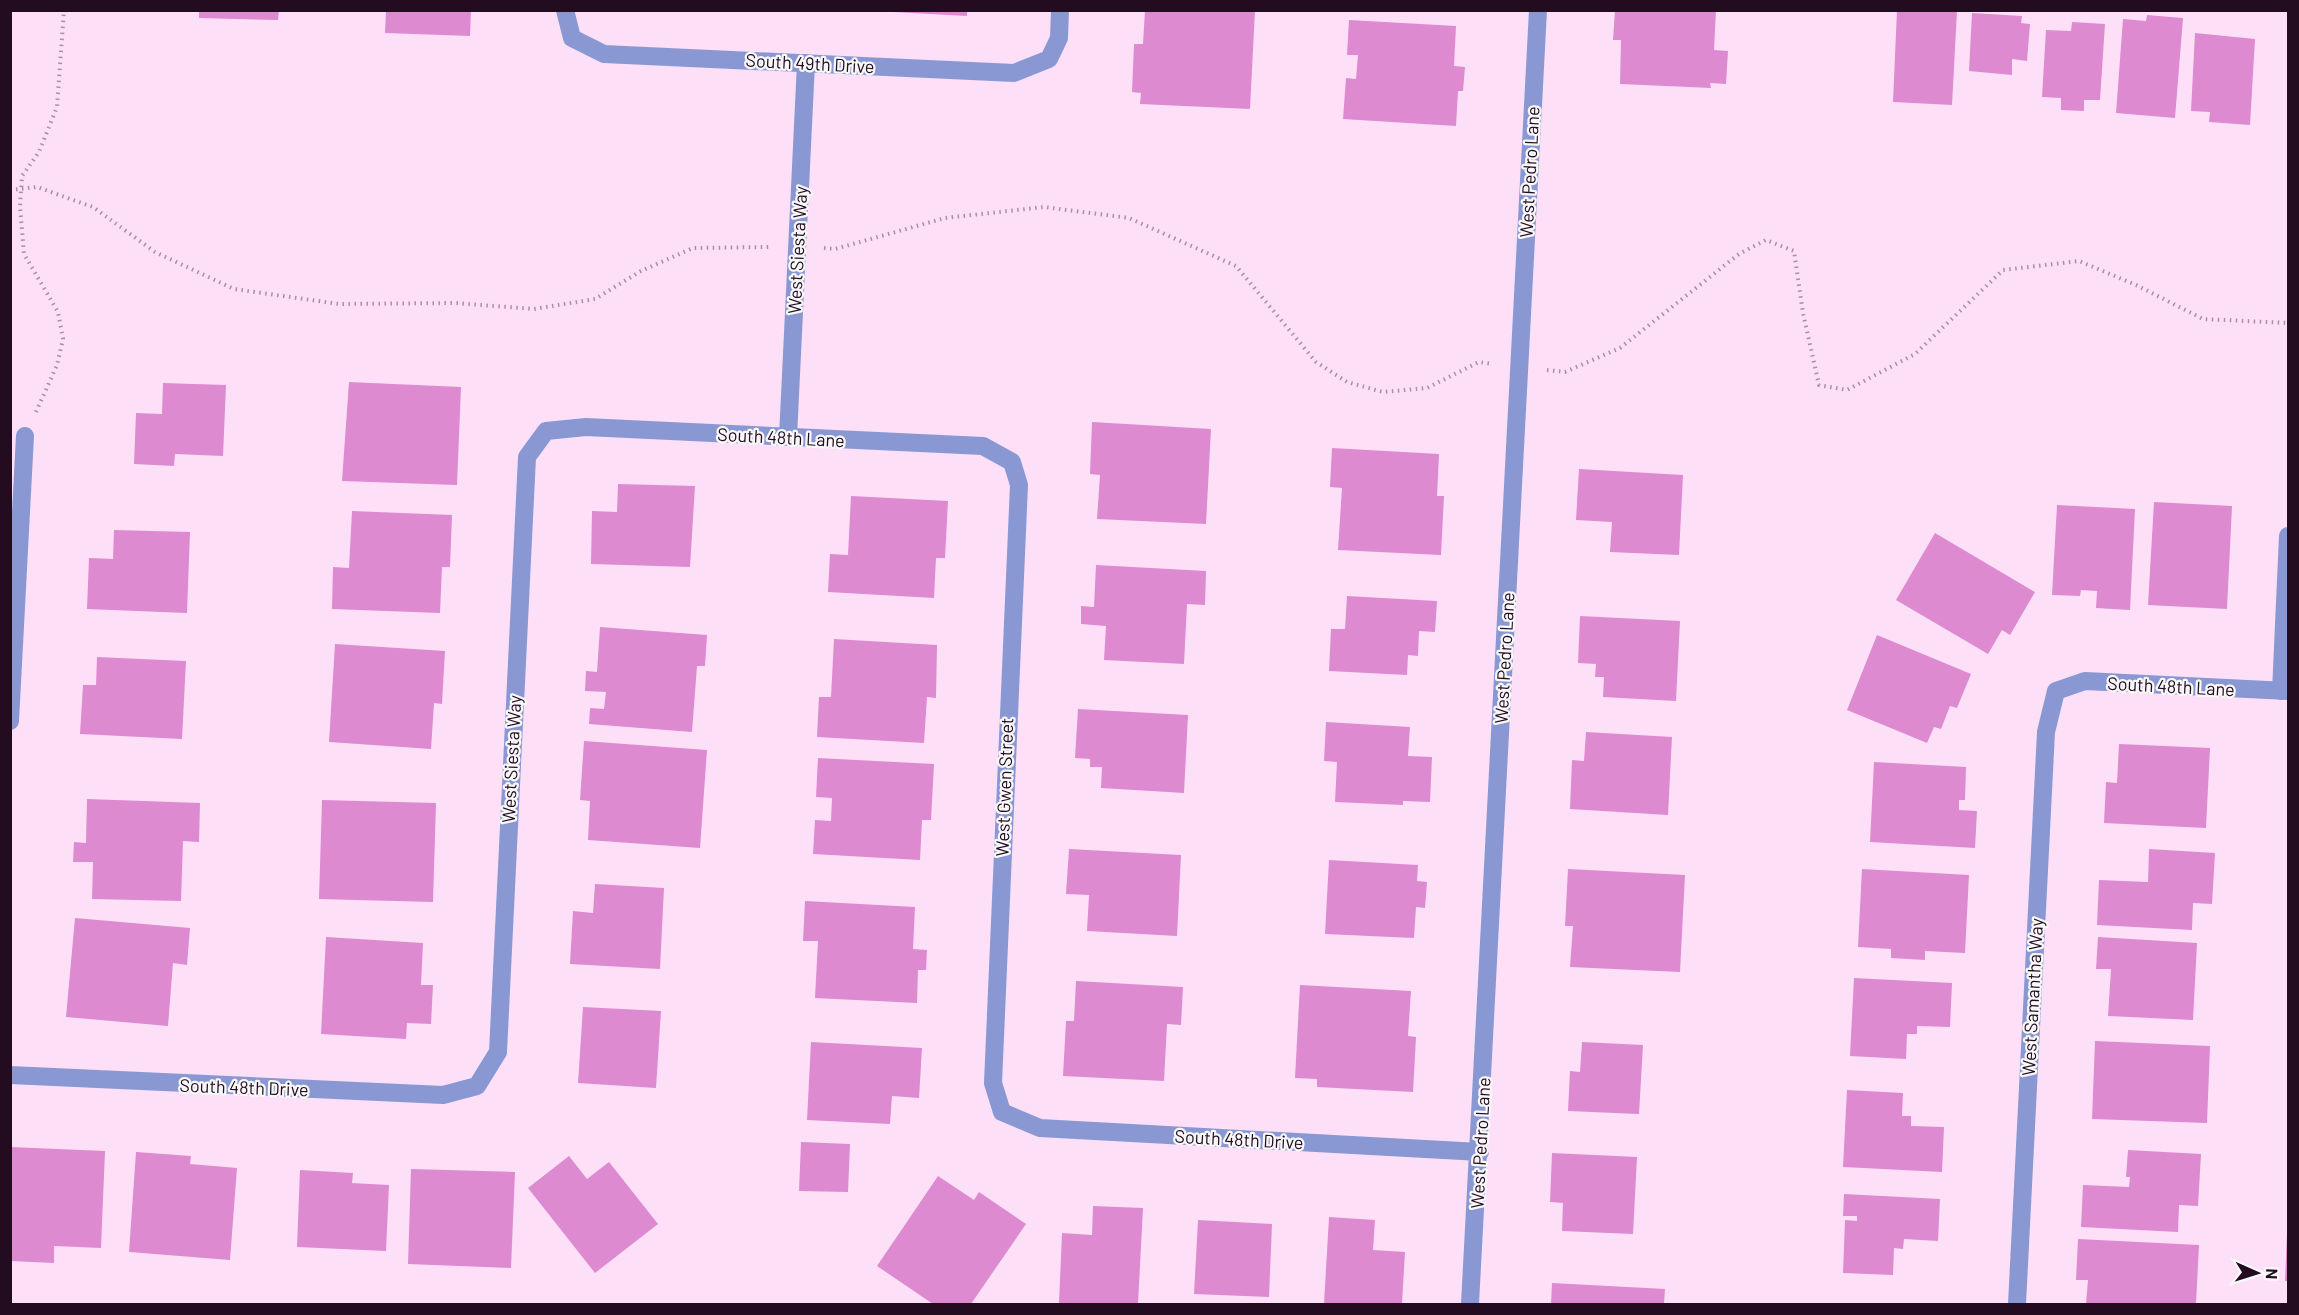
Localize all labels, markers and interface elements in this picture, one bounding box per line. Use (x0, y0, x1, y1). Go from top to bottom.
street label: South 49th Drive (745, 49, 875, 77)
street label: West Pedro Lane (1515, 106, 1543, 238)
street label: West Siesta Way (783, 186, 811, 314)
street label: South 48th Lane (717, 423, 845, 451)
street label: West Pedro Lane (1490, 592, 1518, 724)
street label: South 48th Lane (2107, 672, 2235, 700)
street label: West Siesta Way (497, 695, 525, 823)
street label: West Gwen Street (991, 717, 1017, 857)
street label: West Samantha Way (2017, 918, 2047, 1076)
street label: South 48th Drive (179, 1074, 309, 1100)
street label: West Pedro Lane (1466, 1077, 1494, 1209)
street label: South 48th Drive (1174, 1125, 1304, 1153)
north arrow (2227, 1243, 2287, 1303)
text: N (2263, 1268, 2282, 1280)

